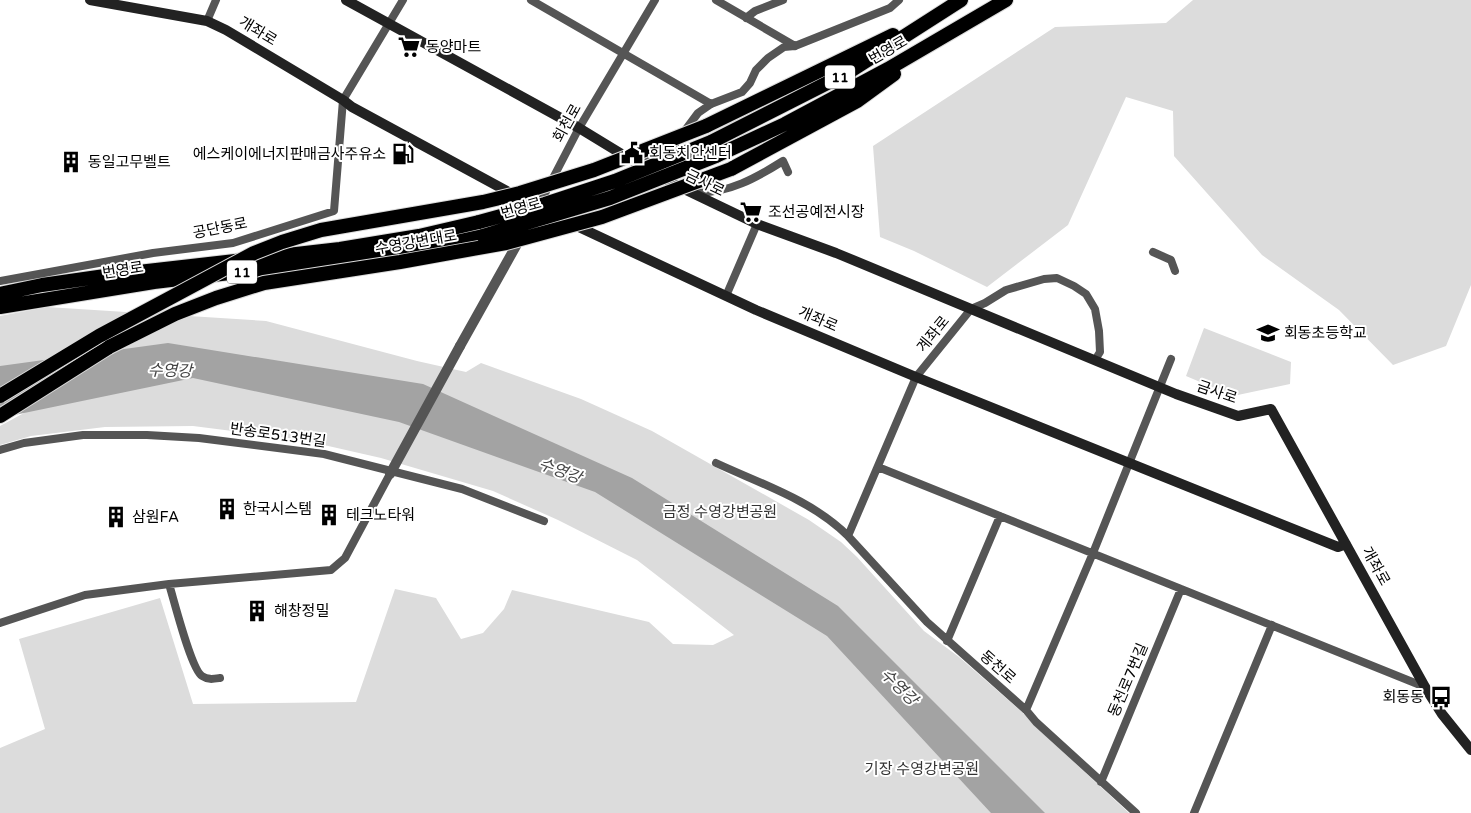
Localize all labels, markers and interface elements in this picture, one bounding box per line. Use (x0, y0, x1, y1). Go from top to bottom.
street label: 개좌로 (236, 13, 280, 49)
street label: 번영로 (866, 32, 910, 68)
supermarket icon: 동양마트 (396, 34, 422, 60)
place label: 동양마트 (426, 38, 481, 56)
road number: 11 (825, 66, 855, 88)
street label: 회천로 (549, 101, 585, 145)
public building icon: 회동치안센터 (619, 140, 645, 166)
fuel station icon: 에스케이에너지판매금사주유소 (390, 141, 416, 167)
place label: 회동치안센터 (649, 144, 732, 162)
place label: 에스케이에너지판매금사주유소 (193, 145, 386, 163)
building icon: 동일고무벨트 (58, 149, 84, 175)
place label: 동일고무벨트 (88, 153, 171, 171)
street label: 금사로 (682, 166, 728, 200)
street label: 번영로 (499, 194, 543, 222)
supermarket icon: 조선공예전시장 (738, 199, 764, 225)
place label: 조선공예전시장 (768, 203, 865, 221)
street label: 공단동로 (191, 214, 249, 242)
street label: 수영강변대로 (374, 226, 458, 258)
street label: 번영로 (101, 258, 145, 282)
road number: 11 (227, 260, 257, 284)
street label: 개좌로 (795, 303, 841, 335)
street label: 계좌로 (913, 312, 953, 356)
school or university icon: 회동초등학교 (1255, 320, 1281, 346)
place label: 회동초등학교 (1284, 324, 1367, 342)
water label: 수영강 (148, 361, 195, 381)
street label: 금사로 (1194, 377, 1240, 407)
street label: 반송로513번길 (229, 419, 327, 451)
water label: 수영강 (536, 454, 586, 489)
building icon: 한국시스템 (214, 496, 240, 522)
place label: 한국시스템 (243, 500, 312, 518)
building icon: 테크노타워 (316, 502, 342, 528)
park label: 금정 수영강변공원 (663, 503, 777, 521)
building icon: 삼원FA (103, 504, 129, 530)
place label: 테크노타워 (346, 506, 415, 524)
place label: 삼원FA (132, 508, 179, 526)
street label: 개좌로 (1358, 544, 1394, 588)
building icon: 해창정밀 (244, 598, 270, 624)
place label: 해창정밀 (274, 602, 329, 620)
street label: 동천로7번길 (1104, 640, 1152, 720)
street label: 동천로 (976, 647, 1020, 687)
water label: 수영강 (876, 664, 923, 711)
bus stop icon: 회동동 (1428, 684, 1454, 710)
place label: 회동동 (1383, 688, 1424, 706)
park label: 기장 수영강변공원 (865, 760, 979, 778)

